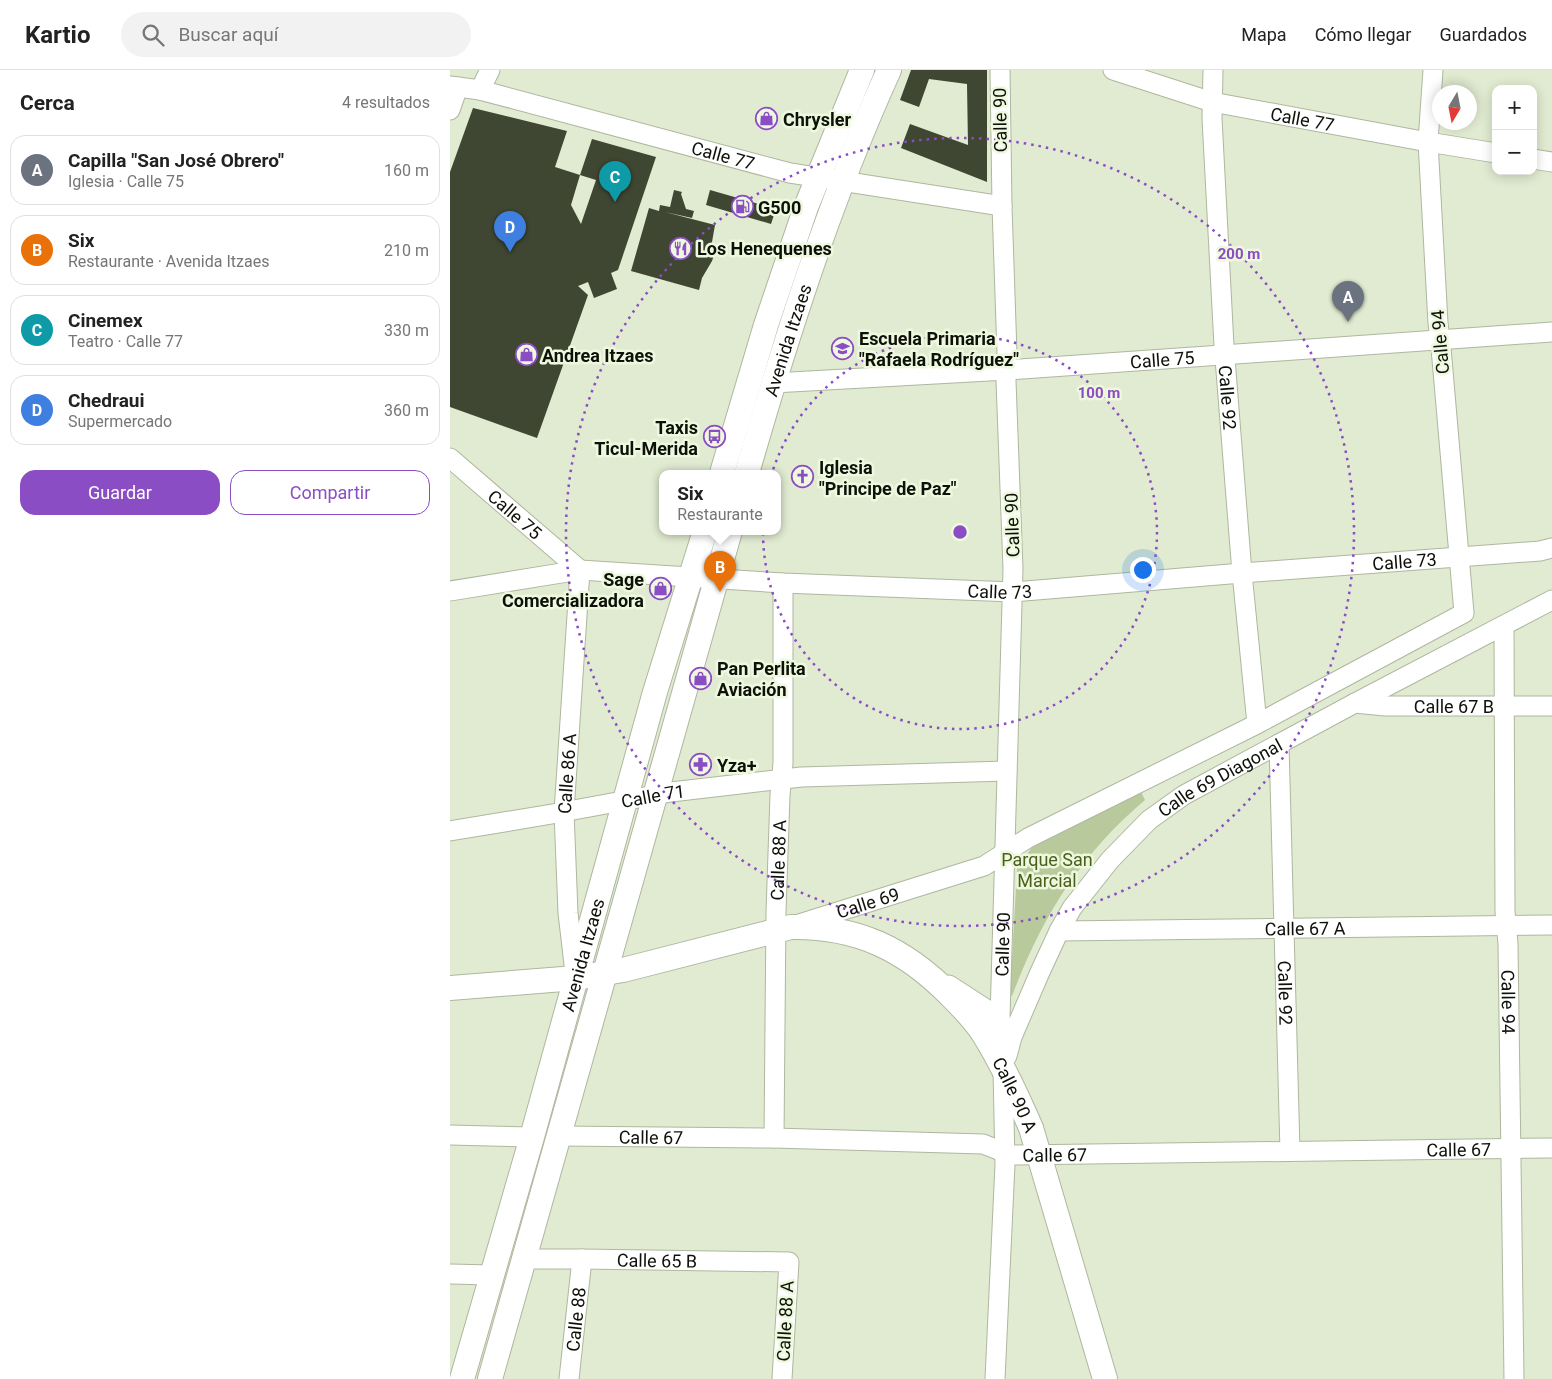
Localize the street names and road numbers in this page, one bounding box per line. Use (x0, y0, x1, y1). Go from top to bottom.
street label: Calle 90 (989, 88, 1011, 152)
street label: Calle 77 (1269, 103, 1336, 135)
street label: Calle 77 (689, 137, 757, 174)
street label: Avenida Itzaes (760, 281, 815, 399)
street label: Calle 94 (1427, 309, 1453, 375)
street label: Calle 75 (1129, 346, 1195, 372)
street label: Calle 92 (1215, 365, 1241, 431)
street label: Calle 75 (484, 485, 546, 543)
street label: Calle 90 (1000, 492, 1024, 558)
street label: Calle 73 (1372, 548, 1437, 574)
street label: Calle 73 (967, 580, 1033, 603)
street label: Calle 67 B (1414, 696, 1494, 717)
street label: Calle 86 A (553, 732, 580, 815)
street label: Calle 69 Diagonal (1154, 734, 1286, 821)
street label: Calle 71 (619, 780, 686, 812)
street label: Calle 88 A (766, 819, 790, 901)
street label: Calle 69 (834, 883, 902, 922)
street label: Avenida Itzaes (557, 896, 608, 1014)
street label: Calle 90 (991, 912, 1014, 977)
street label: Calle 67 A (1264, 917, 1346, 939)
street label: Calle 92 (1274, 960, 1297, 1025)
street label: Calle 94 (1498, 969, 1520, 1034)
street label: Calle 90 A (989, 1053, 1042, 1136)
street label: Calle 67 (619, 1126, 683, 1148)
street label: Calle 67 (1426, 1138, 1491, 1160)
street label: Calle 67 (1022, 1144, 1087, 1165)
street label: Calle 65 B (617, 1249, 697, 1271)
street label: Calle 88 A (772, 1280, 798, 1362)
street label: Calle 88 (562, 1286, 589, 1353)

